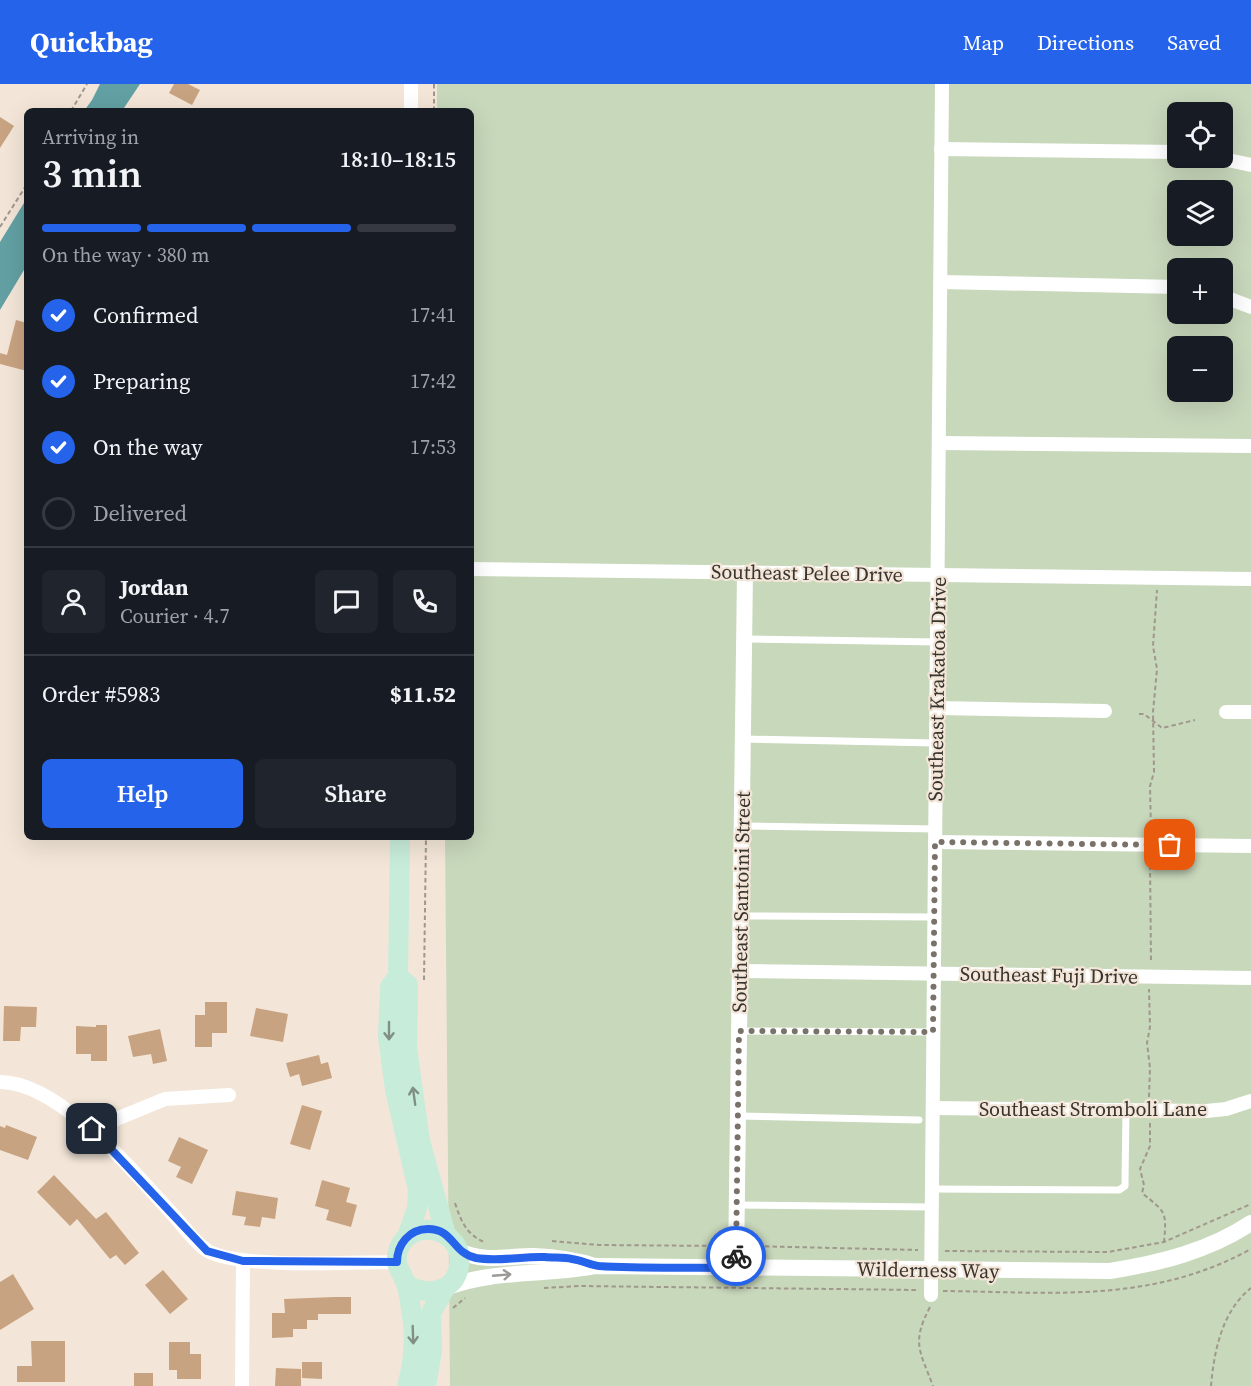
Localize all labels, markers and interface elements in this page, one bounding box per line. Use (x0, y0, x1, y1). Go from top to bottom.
text: Quickbag (30, 23, 153, 61)
text: Map (963, 28, 1004, 57)
text: Directions (1037, 28, 1134, 57)
text: Saved (1167, 28, 1221, 57)
map controls (1167, 102, 1233, 402)
button: locate (1167, 102, 1233, 168)
text: Arriving in (42, 123, 139, 151)
text: 18:10–18:15 (340, 144, 456, 174)
text: 3 min (42, 147, 142, 200)
button: layers (1167, 180, 1233, 246)
text: On the way · 380 m (42, 241, 209, 269)
button: + (1167, 258, 1233, 324)
icon: check (42, 299, 75, 332)
text: Confirmed (93, 300, 198, 330)
text: 17:41 (410, 301, 456, 329)
button: − (1167, 336, 1233, 402)
icon: check (42, 365, 75, 398)
text: Preparing (93, 366, 190, 396)
text: 17:42 (410, 367, 456, 395)
icon: check (42, 431, 75, 464)
text: On the way (93, 432, 202, 462)
text: 17:53 (410, 433, 456, 461)
text: Delivered (93, 498, 187, 528)
street label: Southeast Pelee Drive (711, 557, 903, 589)
button: person (42, 570, 105, 633)
button: chat (315, 570, 378, 633)
button: phone (393, 570, 456, 633)
text: Jordan (120, 572, 188, 602)
street label: Southeast Krakatoa Drive (921, 576, 953, 802)
text: Courier · 4.7 (120, 602, 229, 630)
text: Order #5983 (42, 679, 160, 709)
text: $11.52 (390, 679, 456, 709)
button: Help (42, 759, 243, 828)
button: Share (255, 759, 456, 828)
street label: Southeast Santoini Street (725, 791, 757, 1013)
pin (1144, 819, 1195, 870)
icon: bag (1153, 828, 1186, 861)
street label: Southeast Fuji Drive (960, 959, 1138, 991)
one-way arrow (383, 1021, 395, 1041)
one-way arrow (408, 1087, 419, 1107)
street label: Southeast Stromboli Lane (979, 1095, 1207, 1123)
pin (66, 1103, 117, 1154)
icon: home (75, 1112, 108, 1145)
courier (706, 1226, 766, 1286)
icon: bike (720, 1240, 753, 1273)
street label: Wilderness Way (856, 1255, 1000, 1285)
one-way arrow (491, 1269, 511, 1280)
one-way arrow (408, 1325, 419, 1345)

